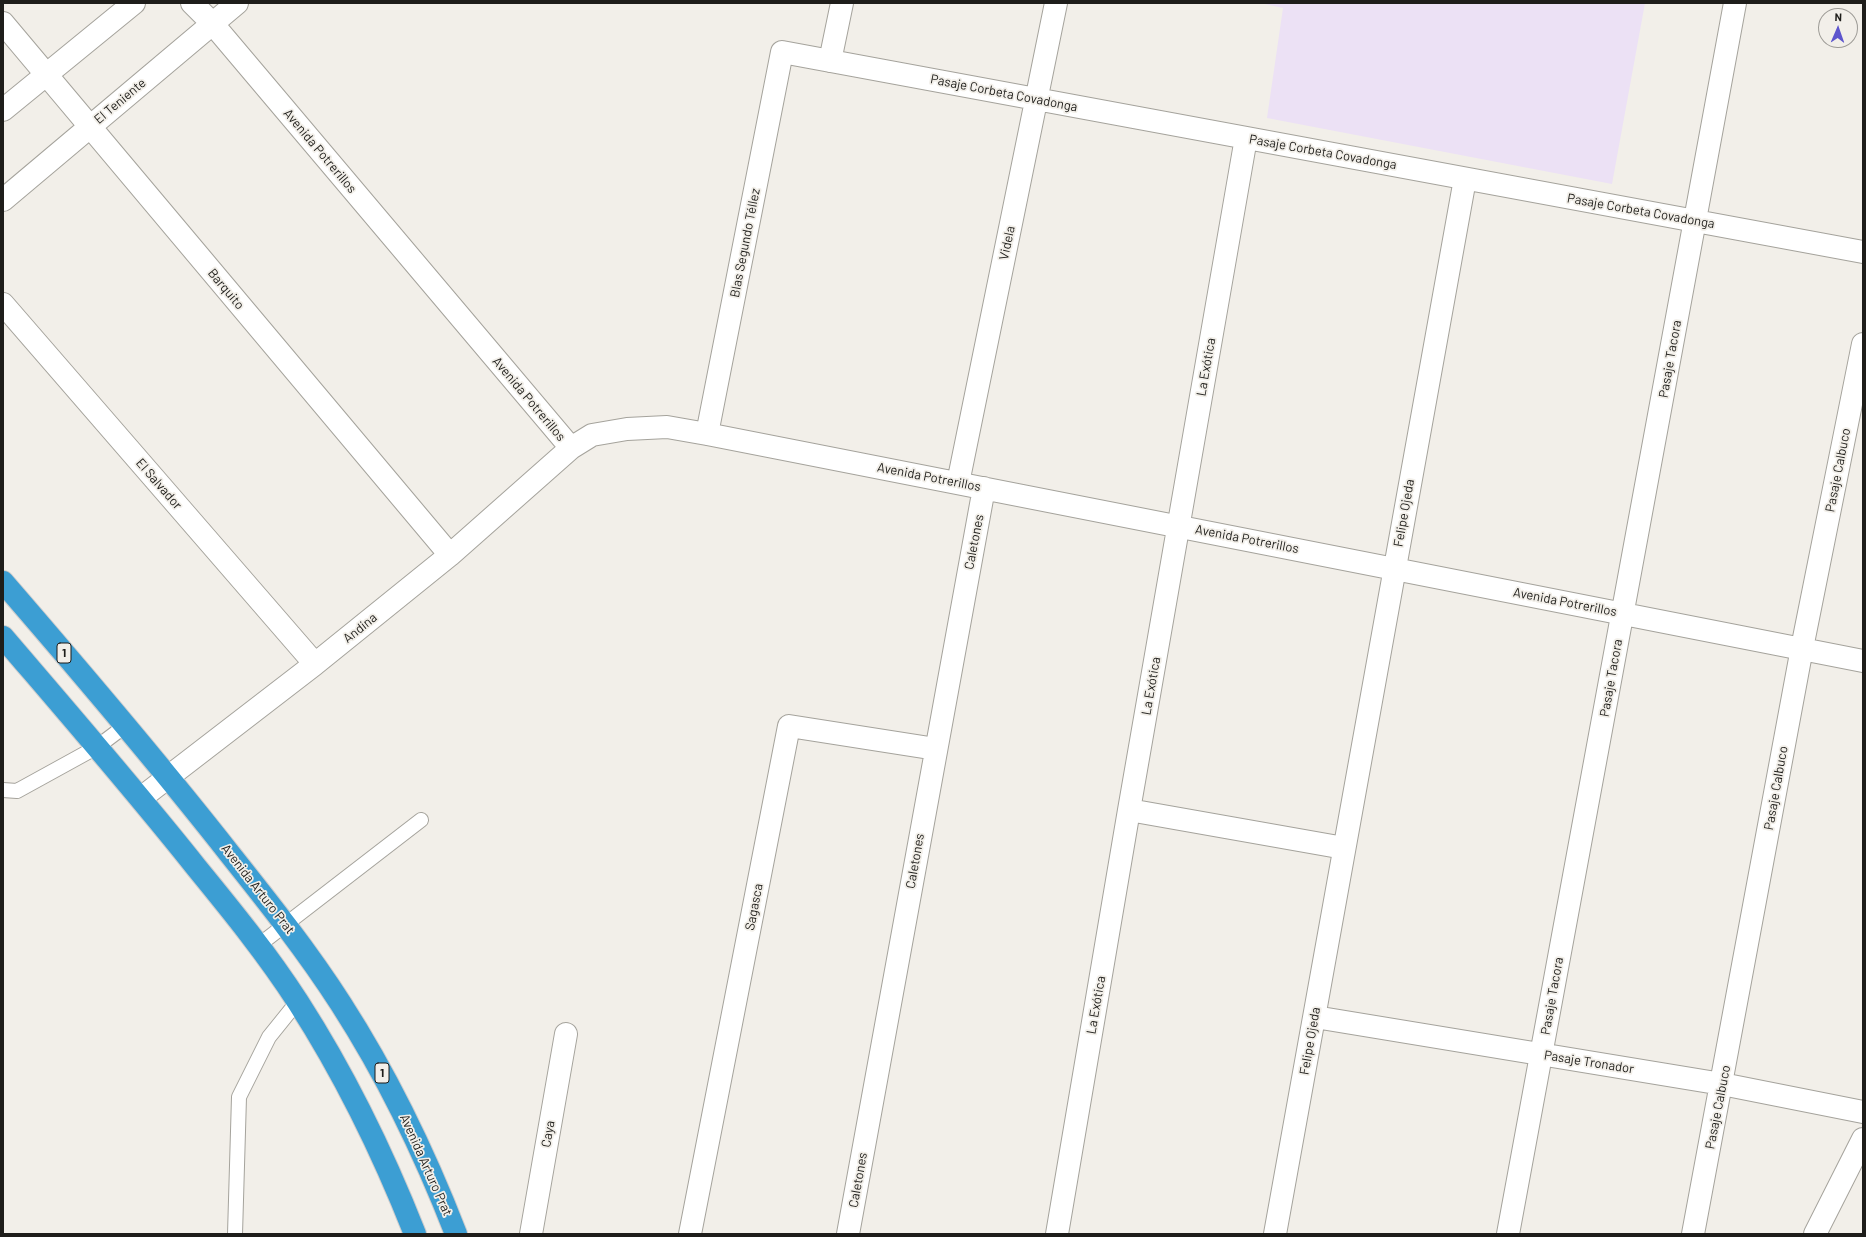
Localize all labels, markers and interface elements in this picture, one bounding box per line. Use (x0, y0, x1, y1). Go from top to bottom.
north arrow (1818, 8, 1858, 48)
text: N (1835, 10, 1842, 23)
street label: Pasaje Corbeta Covadonga (929, 71, 1079, 115)
street label: El Teniente (91, 75, 149, 127)
street label: Avenida Potrerillos (280, 106, 360, 196)
street label: Pasaje Corbeta Covadonga (1248, 131, 1398, 173)
street label: Blas Segundo Téllez (727, 187, 763, 299)
street label: Pasaje Corbeta Covadonga (1566, 190, 1716, 232)
street label: Videla (996, 224, 1018, 262)
street label: Barquito (204, 265, 248, 313)
street label: Pasaje Tacora (1655, 319, 1685, 399)
street label: La Exótica (1193, 337, 1219, 397)
street label: Avenida Potrerillos (489, 354, 569, 444)
street label: Pasaje Calbuco (1822, 427, 1854, 513)
street label: El Salvador (133, 455, 185, 513)
street label: Avenida Potrerillos (876, 459, 982, 495)
street label: Felipe Ojeda (1390, 478, 1418, 548)
street label: Caletones (961, 513, 987, 571)
street label: Avenida Potrerillos (1194, 521, 1300, 557)
street label: Avenida Potrerillos (1512, 584, 1618, 620)
street label: Andina (340, 610, 380, 646)
street label: Pasaje Tacora (1596, 638, 1626, 718)
road number: 1 (57, 643, 71, 663)
street label: La Exótica (1138, 656, 1164, 716)
street label: Pasaje Calbuco (1761, 745, 1791, 831)
street label: Caletones (902, 832, 928, 890)
street label: Avenida Arturo Prat (218, 841, 298, 937)
street label: Sagasca (742, 882, 766, 932)
street label: Pasaje Tacora (1537, 956, 1567, 1036)
street label: La Exótica (1083, 975, 1109, 1035)
street label: Felipe Ojeda (1296, 1006, 1324, 1076)
street label: Pasaje Tronador (1543, 1047, 1635, 1077)
road number: 1 (375, 1063, 389, 1083)
street label: Pasaje Calbuco (1702, 1064, 1734, 1150)
street label: Avenida Arturo Prat (397, 1112, 455, 1218)
street label: Caya (538, 1119, 558, 1149)
street label: Caletones (845, 1151, 871, 1209)

